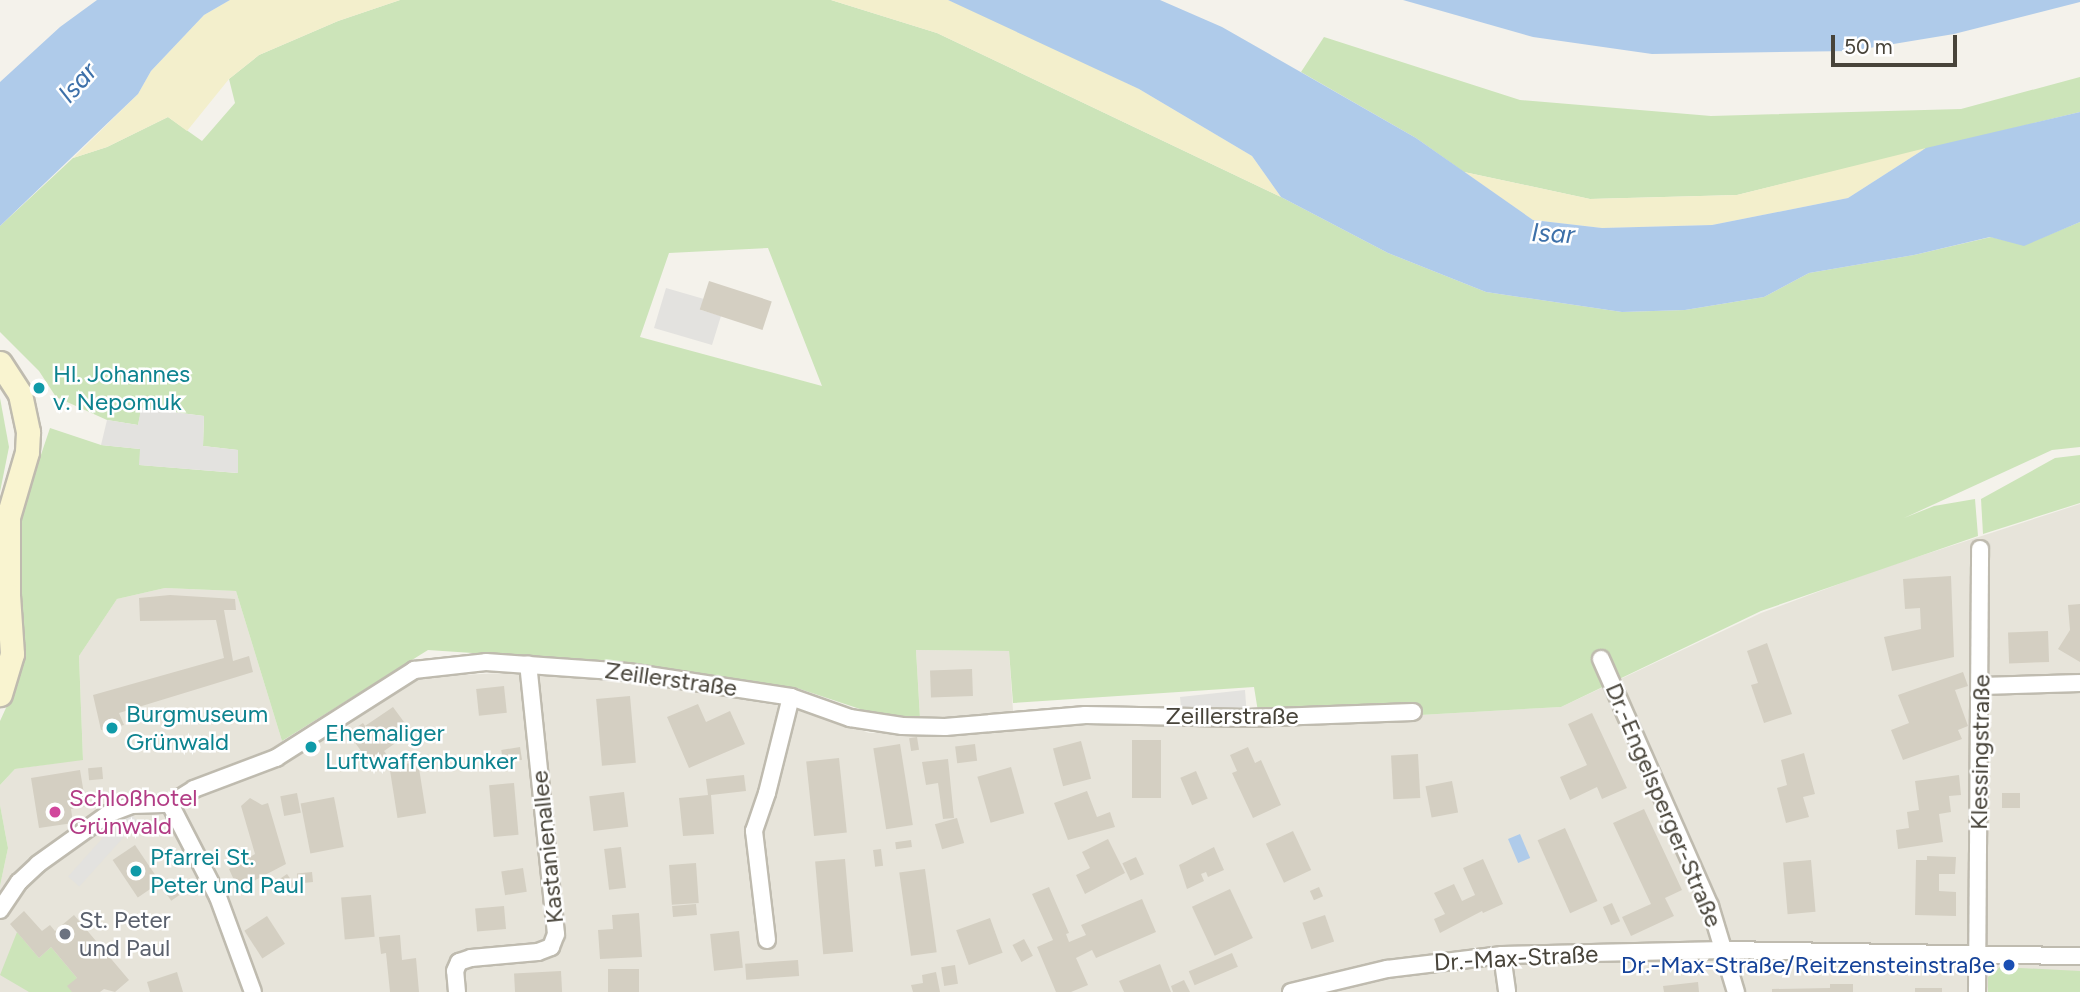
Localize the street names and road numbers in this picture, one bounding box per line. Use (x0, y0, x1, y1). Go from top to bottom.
street label: Zeillerstraße (603, 655, 739, 703)
street label: Klessingstraße (1964, 674, 1996, 830)
street label: Dr.-Engelsperger-Straße (1599, 679, 1729, 931)
street label: Zeillerstraße (1165, 702, 1299, 730)
street label: Kastanienallee (525, 769, 569, 925)
street label: Dr.-Max-Straße (1433, 939, 1599, 977)

